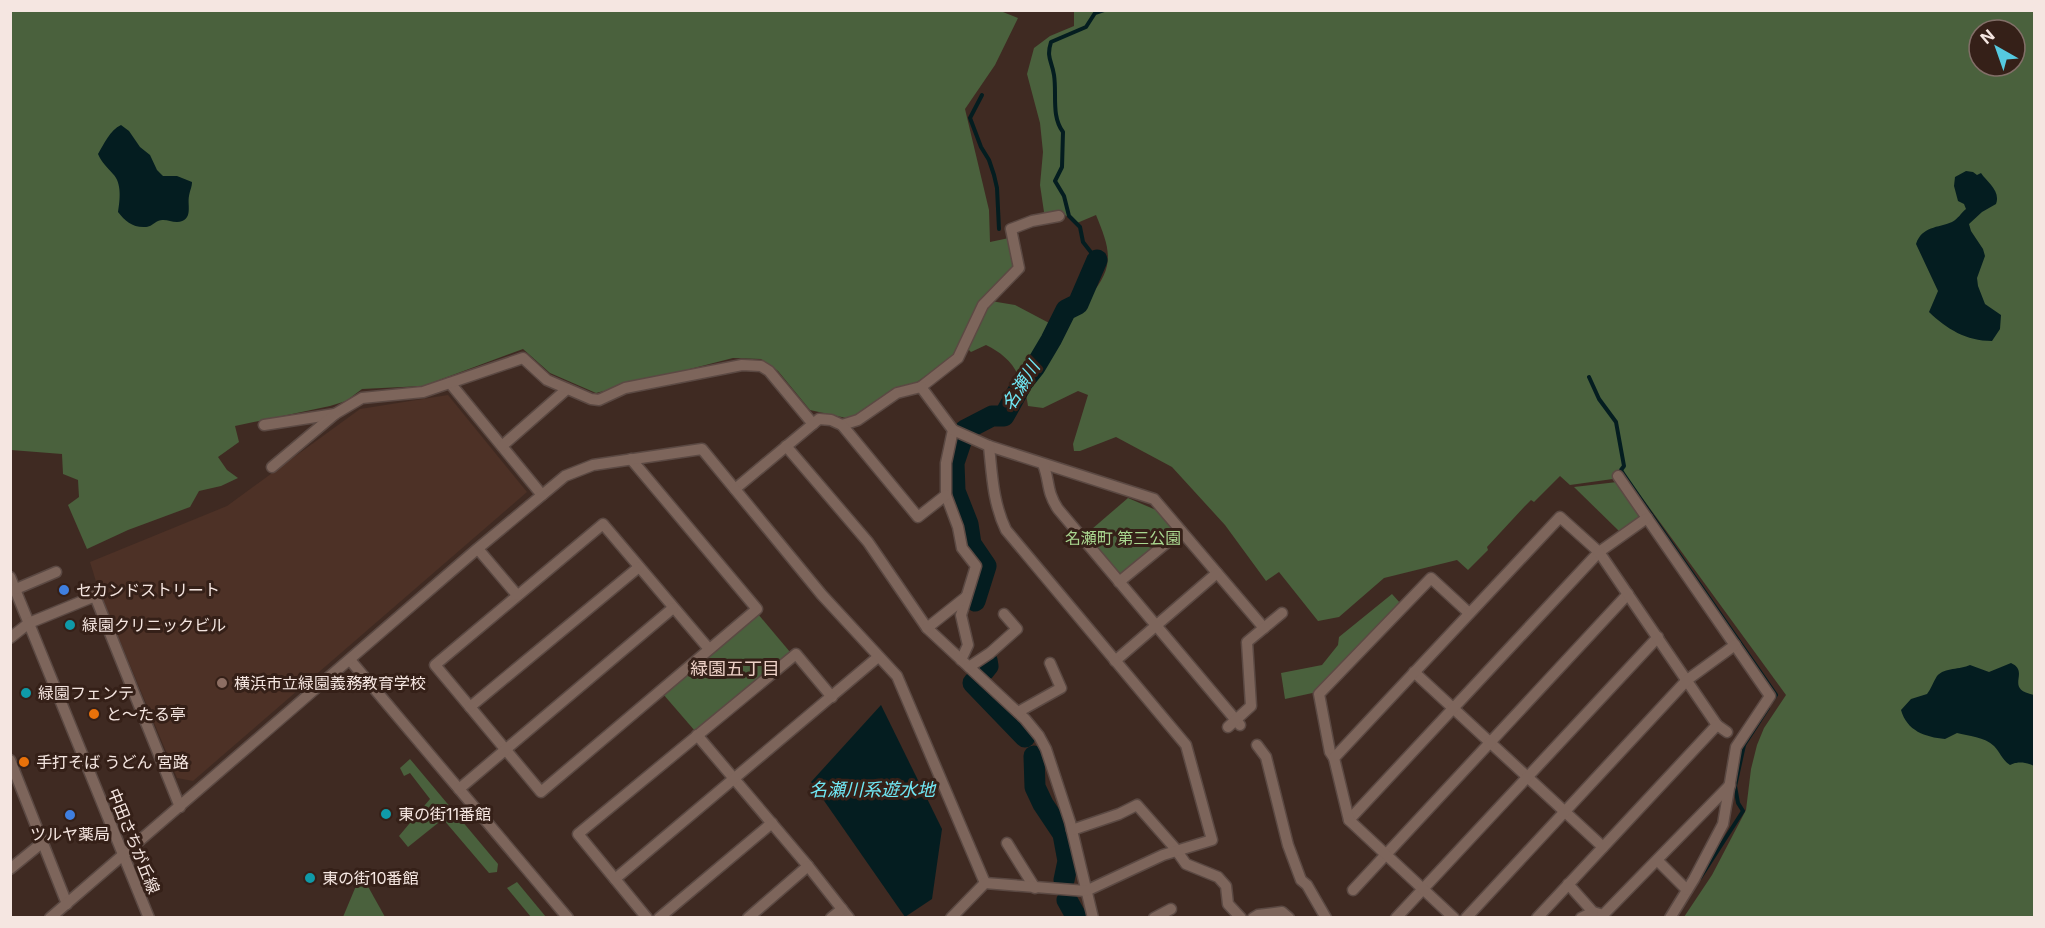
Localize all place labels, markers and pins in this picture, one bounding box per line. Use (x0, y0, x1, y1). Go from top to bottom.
place label: セカンドストリート (76, 580, 220, 600)
marker: セカンドストリート (57, 583, 71, 597)
place label: 緑園クリニックビル (82, 615, 226, 635)
marker: 緑園クリニックビル (63, 618, 77, 632)
place label: 横浜市立緑園義務教育学校 (234, 673, 426, 693)
marker: 横浜市立緑園義務教育学校 (215, 676, 229, 690)
place label: 緑園フェンテ (38, 683, 134, 703)
marker: 緑園フェンテ (19, 686, 33, 700)
place label: と～たる亭 (106, 704, 186, 724)
marker: と～たる亭 (87, 707, 101, 721)
place label: 手打そば うどん 宮路 (36, 752, 189, 772)
marker: 手打そば うどん 宮路 (17, 755, 31, 769)
place label: 東の街11番館 (398, 804, 491, 824)
marker: 東の街11番館 (379, 807, 393, 821)
marker: ツルヤ薬局 (63, 808, 77, 822)
place label: ツルヤ薬局 (30, 824, 110, 844)
place label: 東の街10番館 (322, 868, 419, 888)
marker: 東の街10番館 (303, 871, 317, 885)

